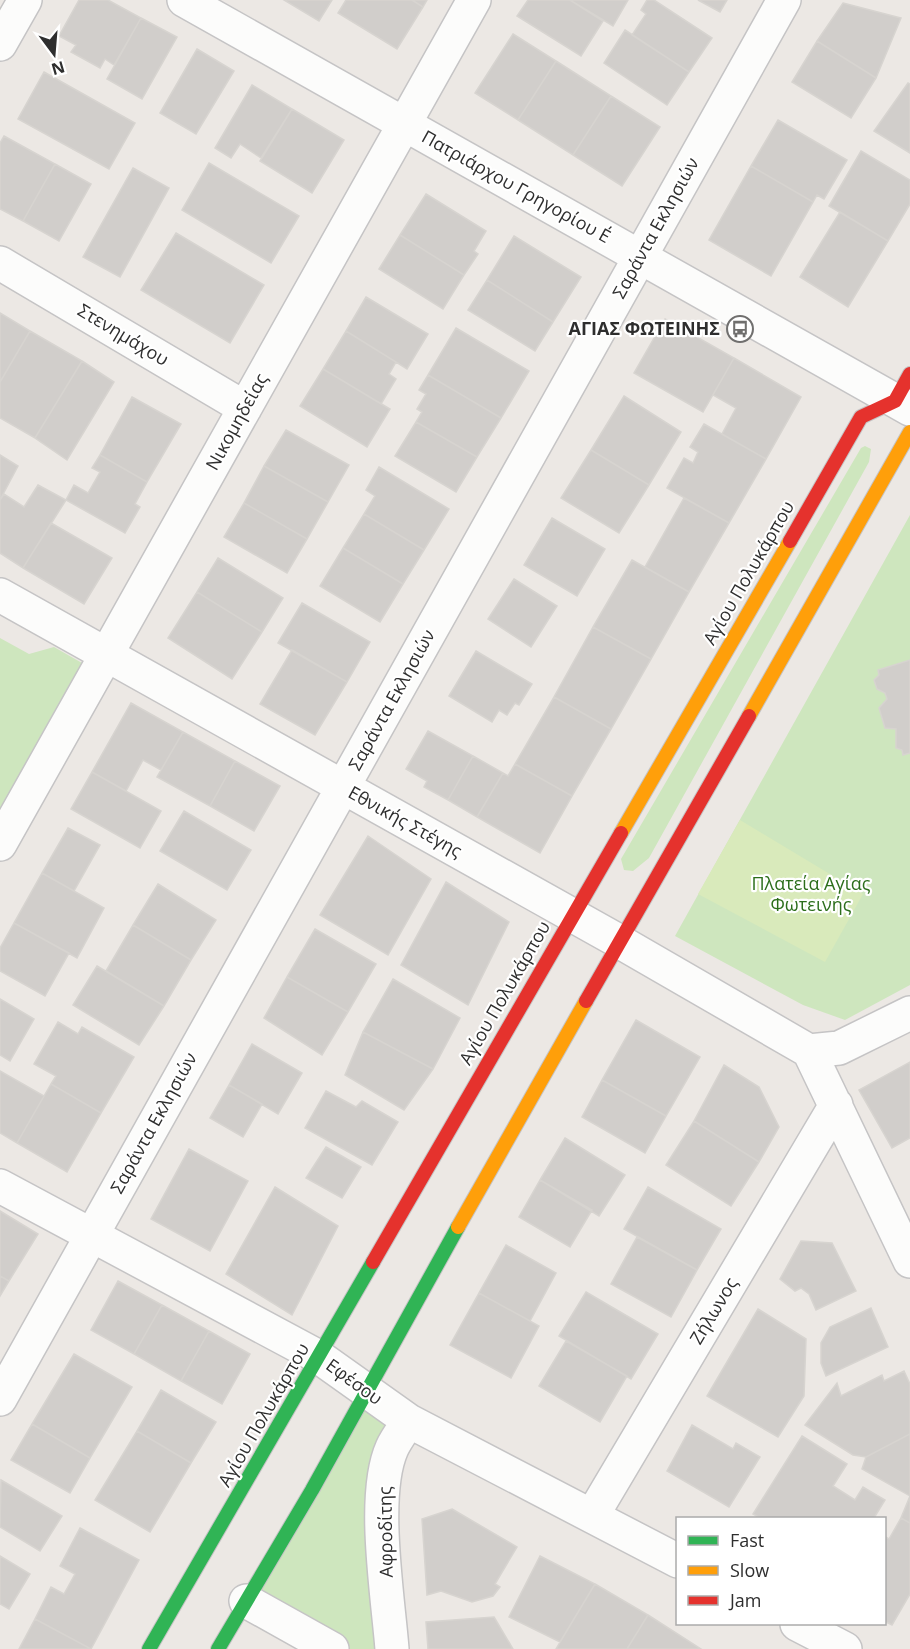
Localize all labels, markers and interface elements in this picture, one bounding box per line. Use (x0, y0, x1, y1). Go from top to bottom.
north arrow (24, 24, 84, 84)
text: N (49, 56, 67, 81)
street label: Πατριάρχου Γρηγορίου Ε΄ (418, 124, 615, 248)
street label: Σαράντα Εκλησιών (606, 152, 704, 302)
street label: Στενημάχου (74, 298, 173, 371)
bus stop icon: ΑΓΙΑΣ ΦΩΤΕΙΝΗΣ (725, 314, 755, 344)
place label: ΑΓΙΑΣ ΦΩΤΕΙΝΗΣ (569, 316, 720, 340)
street label: Νικομηδείας (200, 368, 273, 474)
street label: Αγίου Πολυκάρπου (697, 496, 799, 649)
street label: Σαράντα Εκλησιών (342, 624, 440, 774)
street label: Εθνικής Στέγης (344, 780, 467, 862)
park label: Πλατεία Αγίας Φωτεινής (752, 871, 871, 916)
street label: Αγίου Πολυκάρπου (453, 916, 555, 1069)
street label: Σαράντα Εκλησιών (104, 1047, 202, 1197)
street label: Ζήλωνος (684, 1272, 743, 1348)
street label: Αγίου Πολυκάρπου (212, 1338, 314, 1491)
street label: Εφέσου (322, 1353, 388, 1410)
street label: Αφροδίτης (372, 1486, 398, 1578)
legend (676, 1517, 886, 1625)
text: Fast (730, 1528, 764, 1552)
text: Slow (730, 1558, 769, 1582)
text: Jam (728, 1588, 762, 1612)

